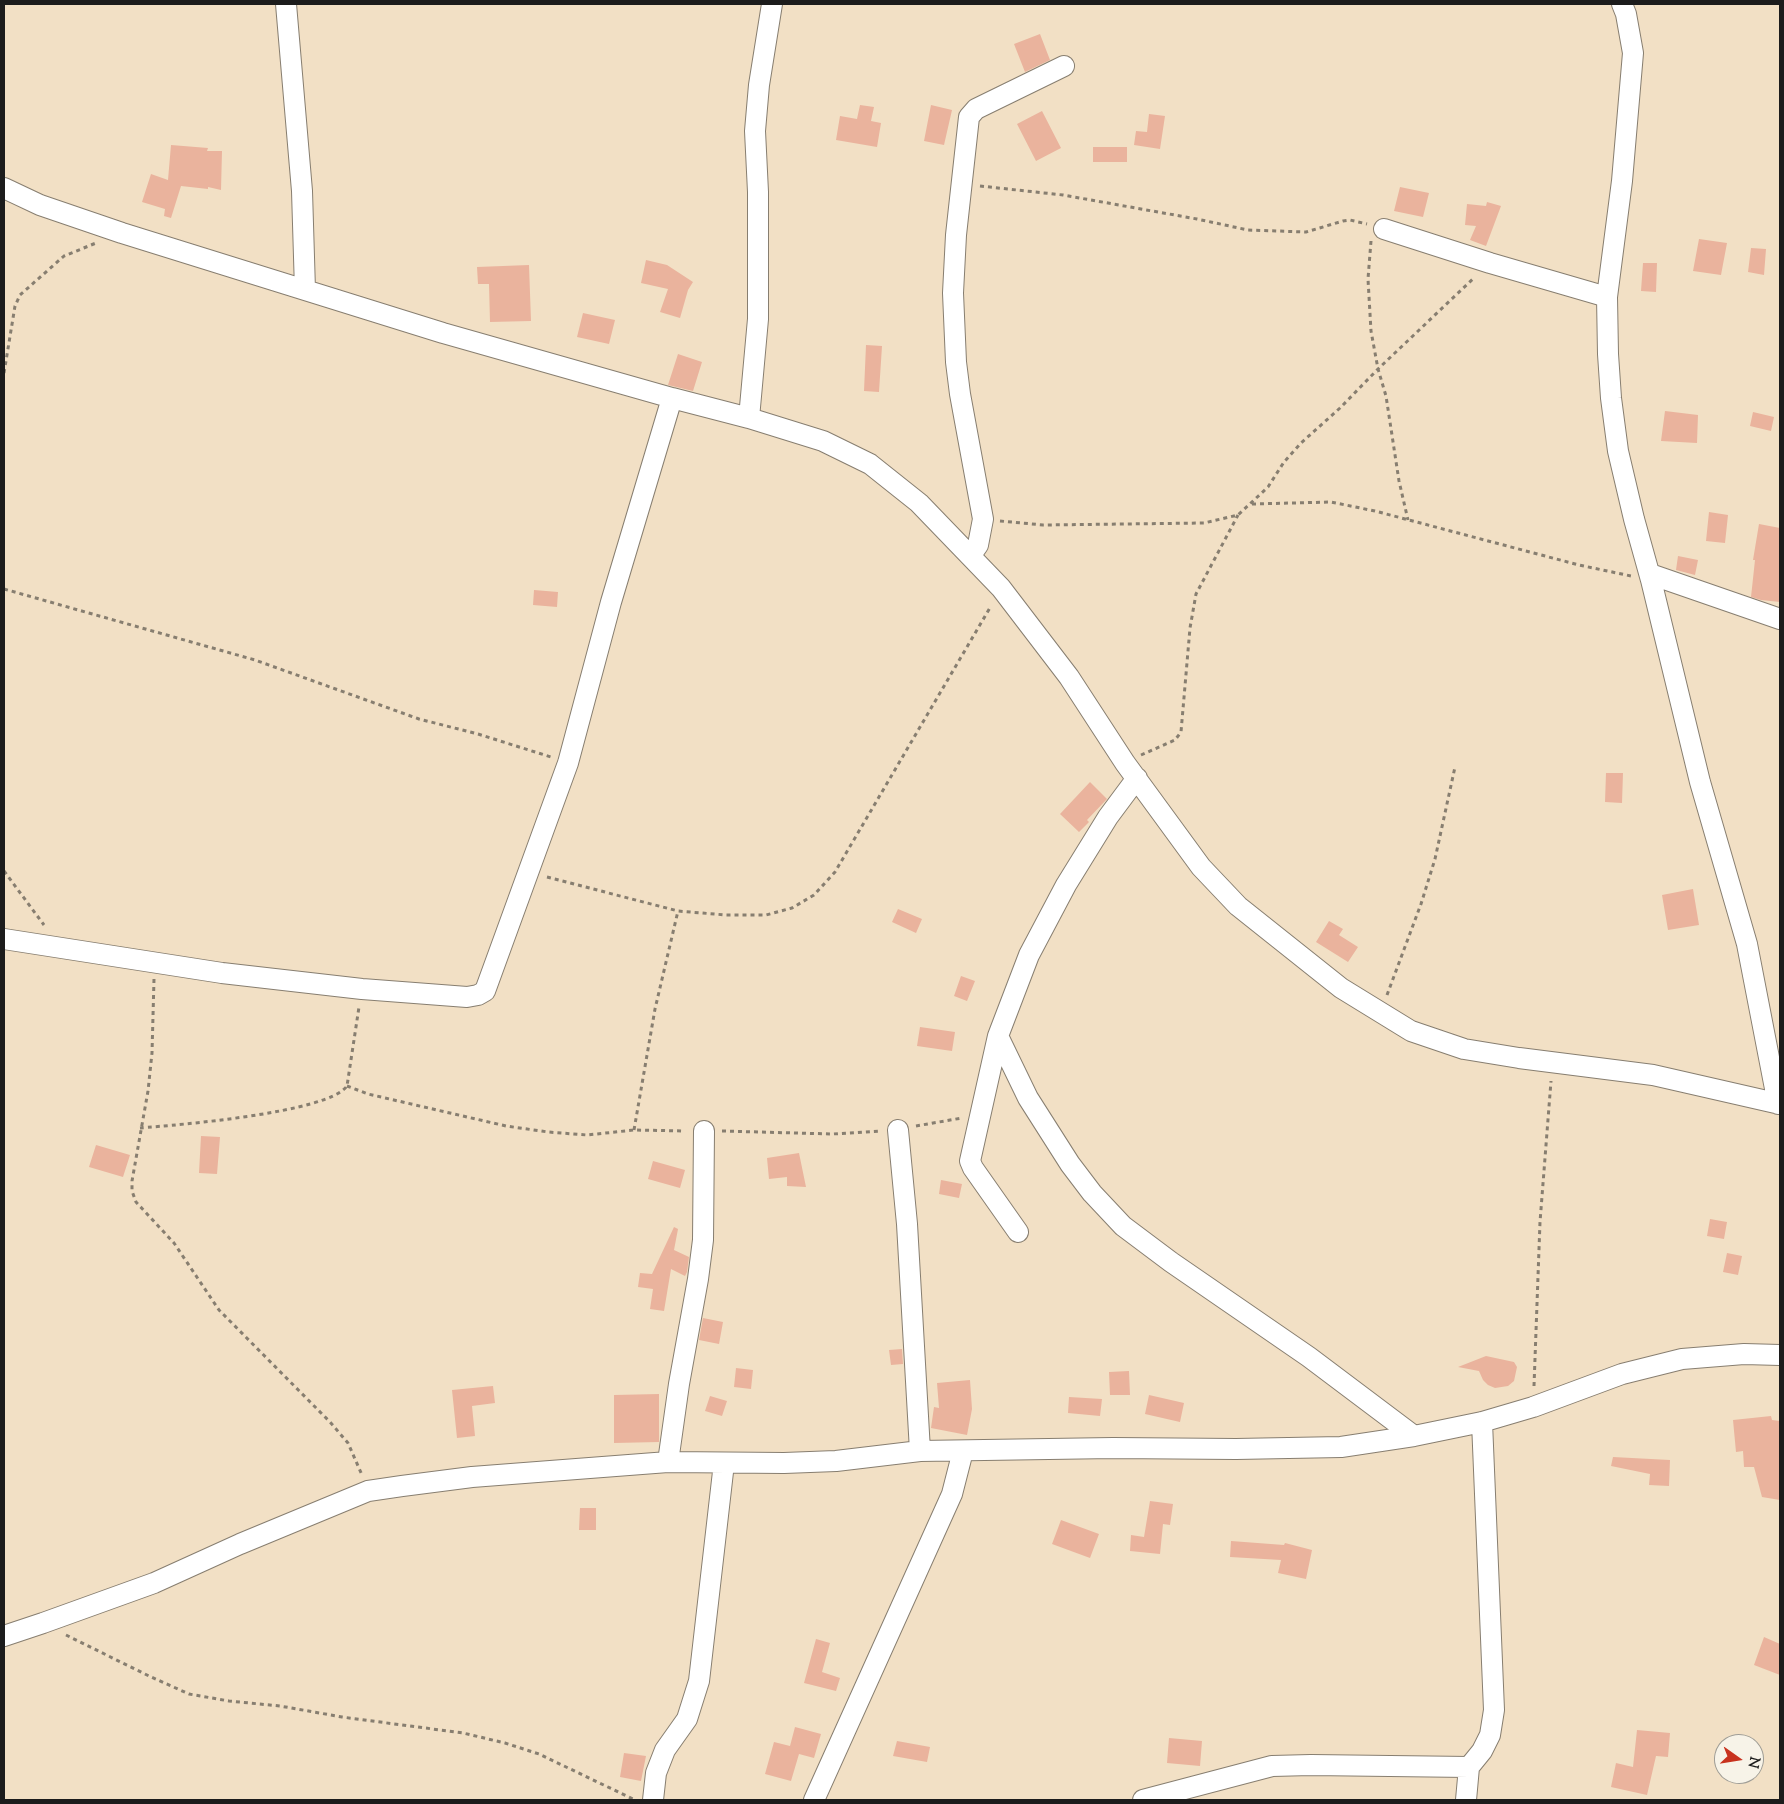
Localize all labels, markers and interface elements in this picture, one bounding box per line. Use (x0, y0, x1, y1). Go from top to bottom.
north arrow (1714, 1734, 1764, 1784)
text: N (1742, 1754, 1764, 1770)

